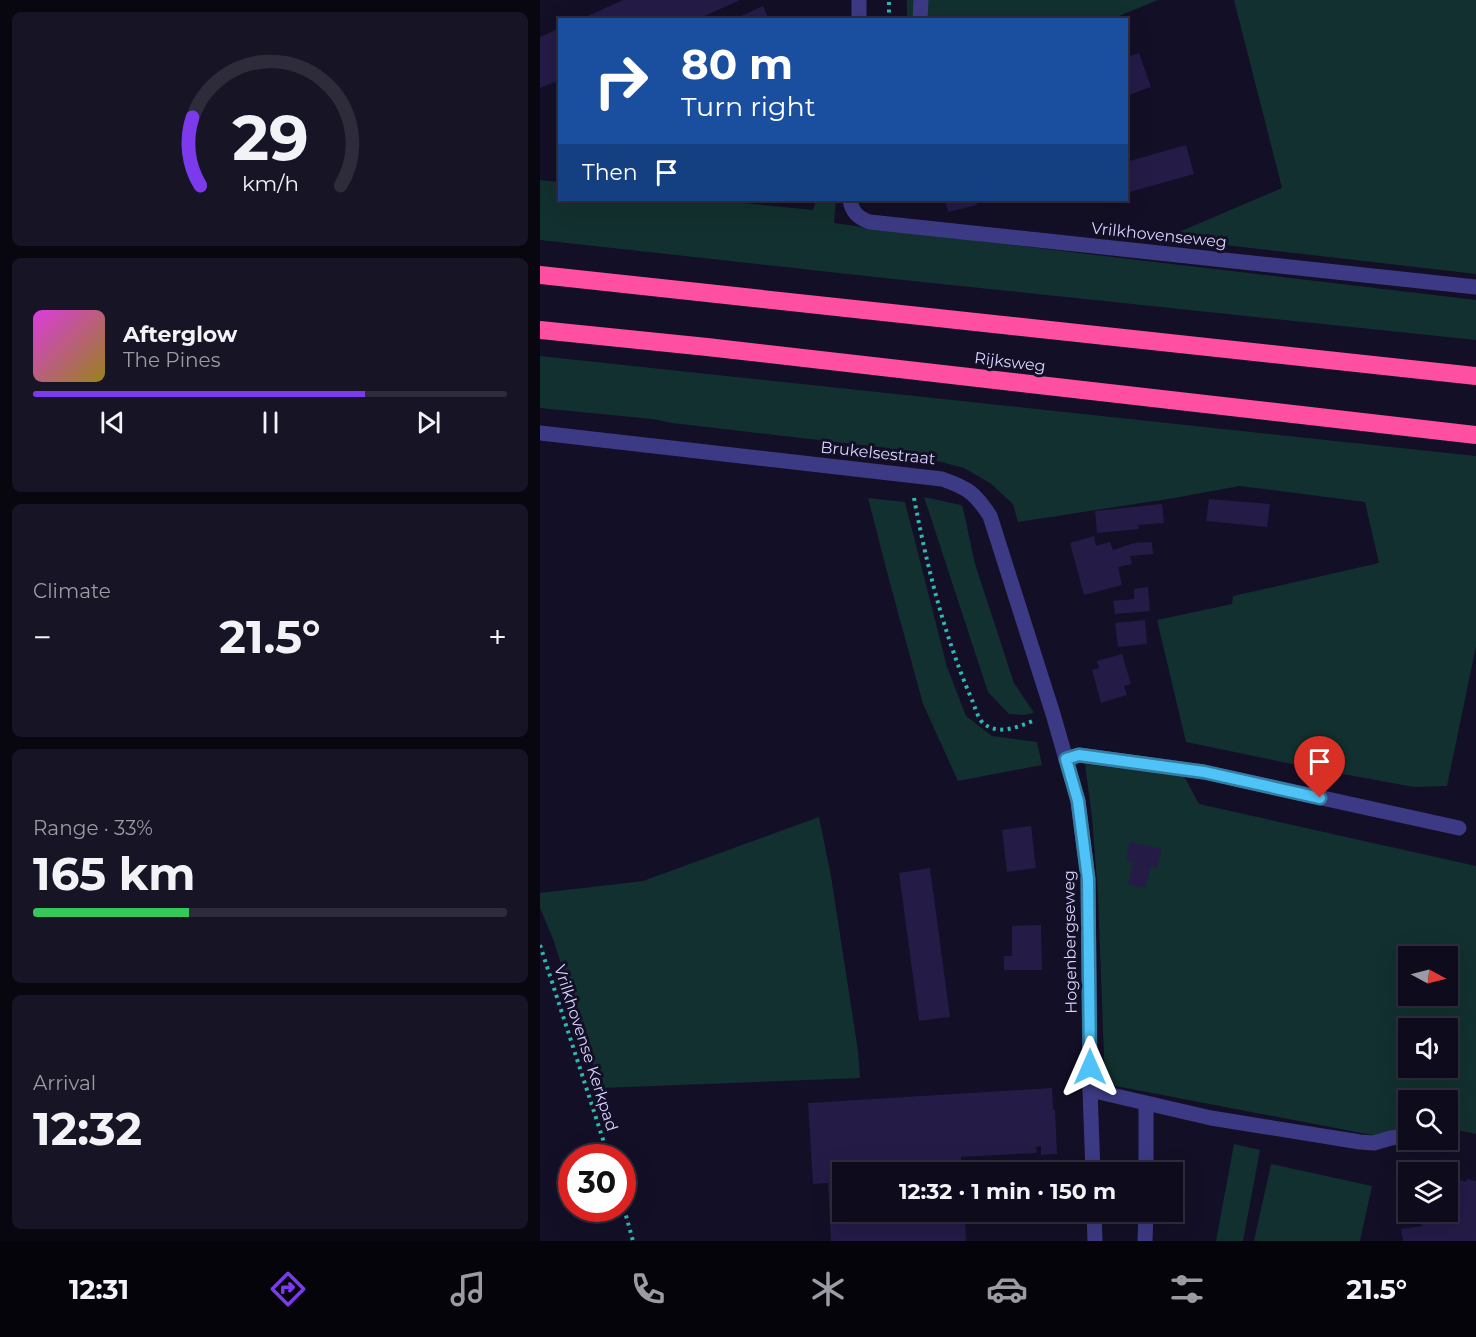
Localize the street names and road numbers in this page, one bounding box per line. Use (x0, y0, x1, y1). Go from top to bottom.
street label: Vrilkhovenseweg (1090, 218, 1228, 252)
street label: Rijksweg (973, 348, 1047, 376)
street label: Brukelsestraat (820, 438, 937, 469)
street label: Hogenbergseweg (1059, 870, 1081, 1014)
street label: Vrilkhovense Kerkpad (550, 962, 622, 1134)

